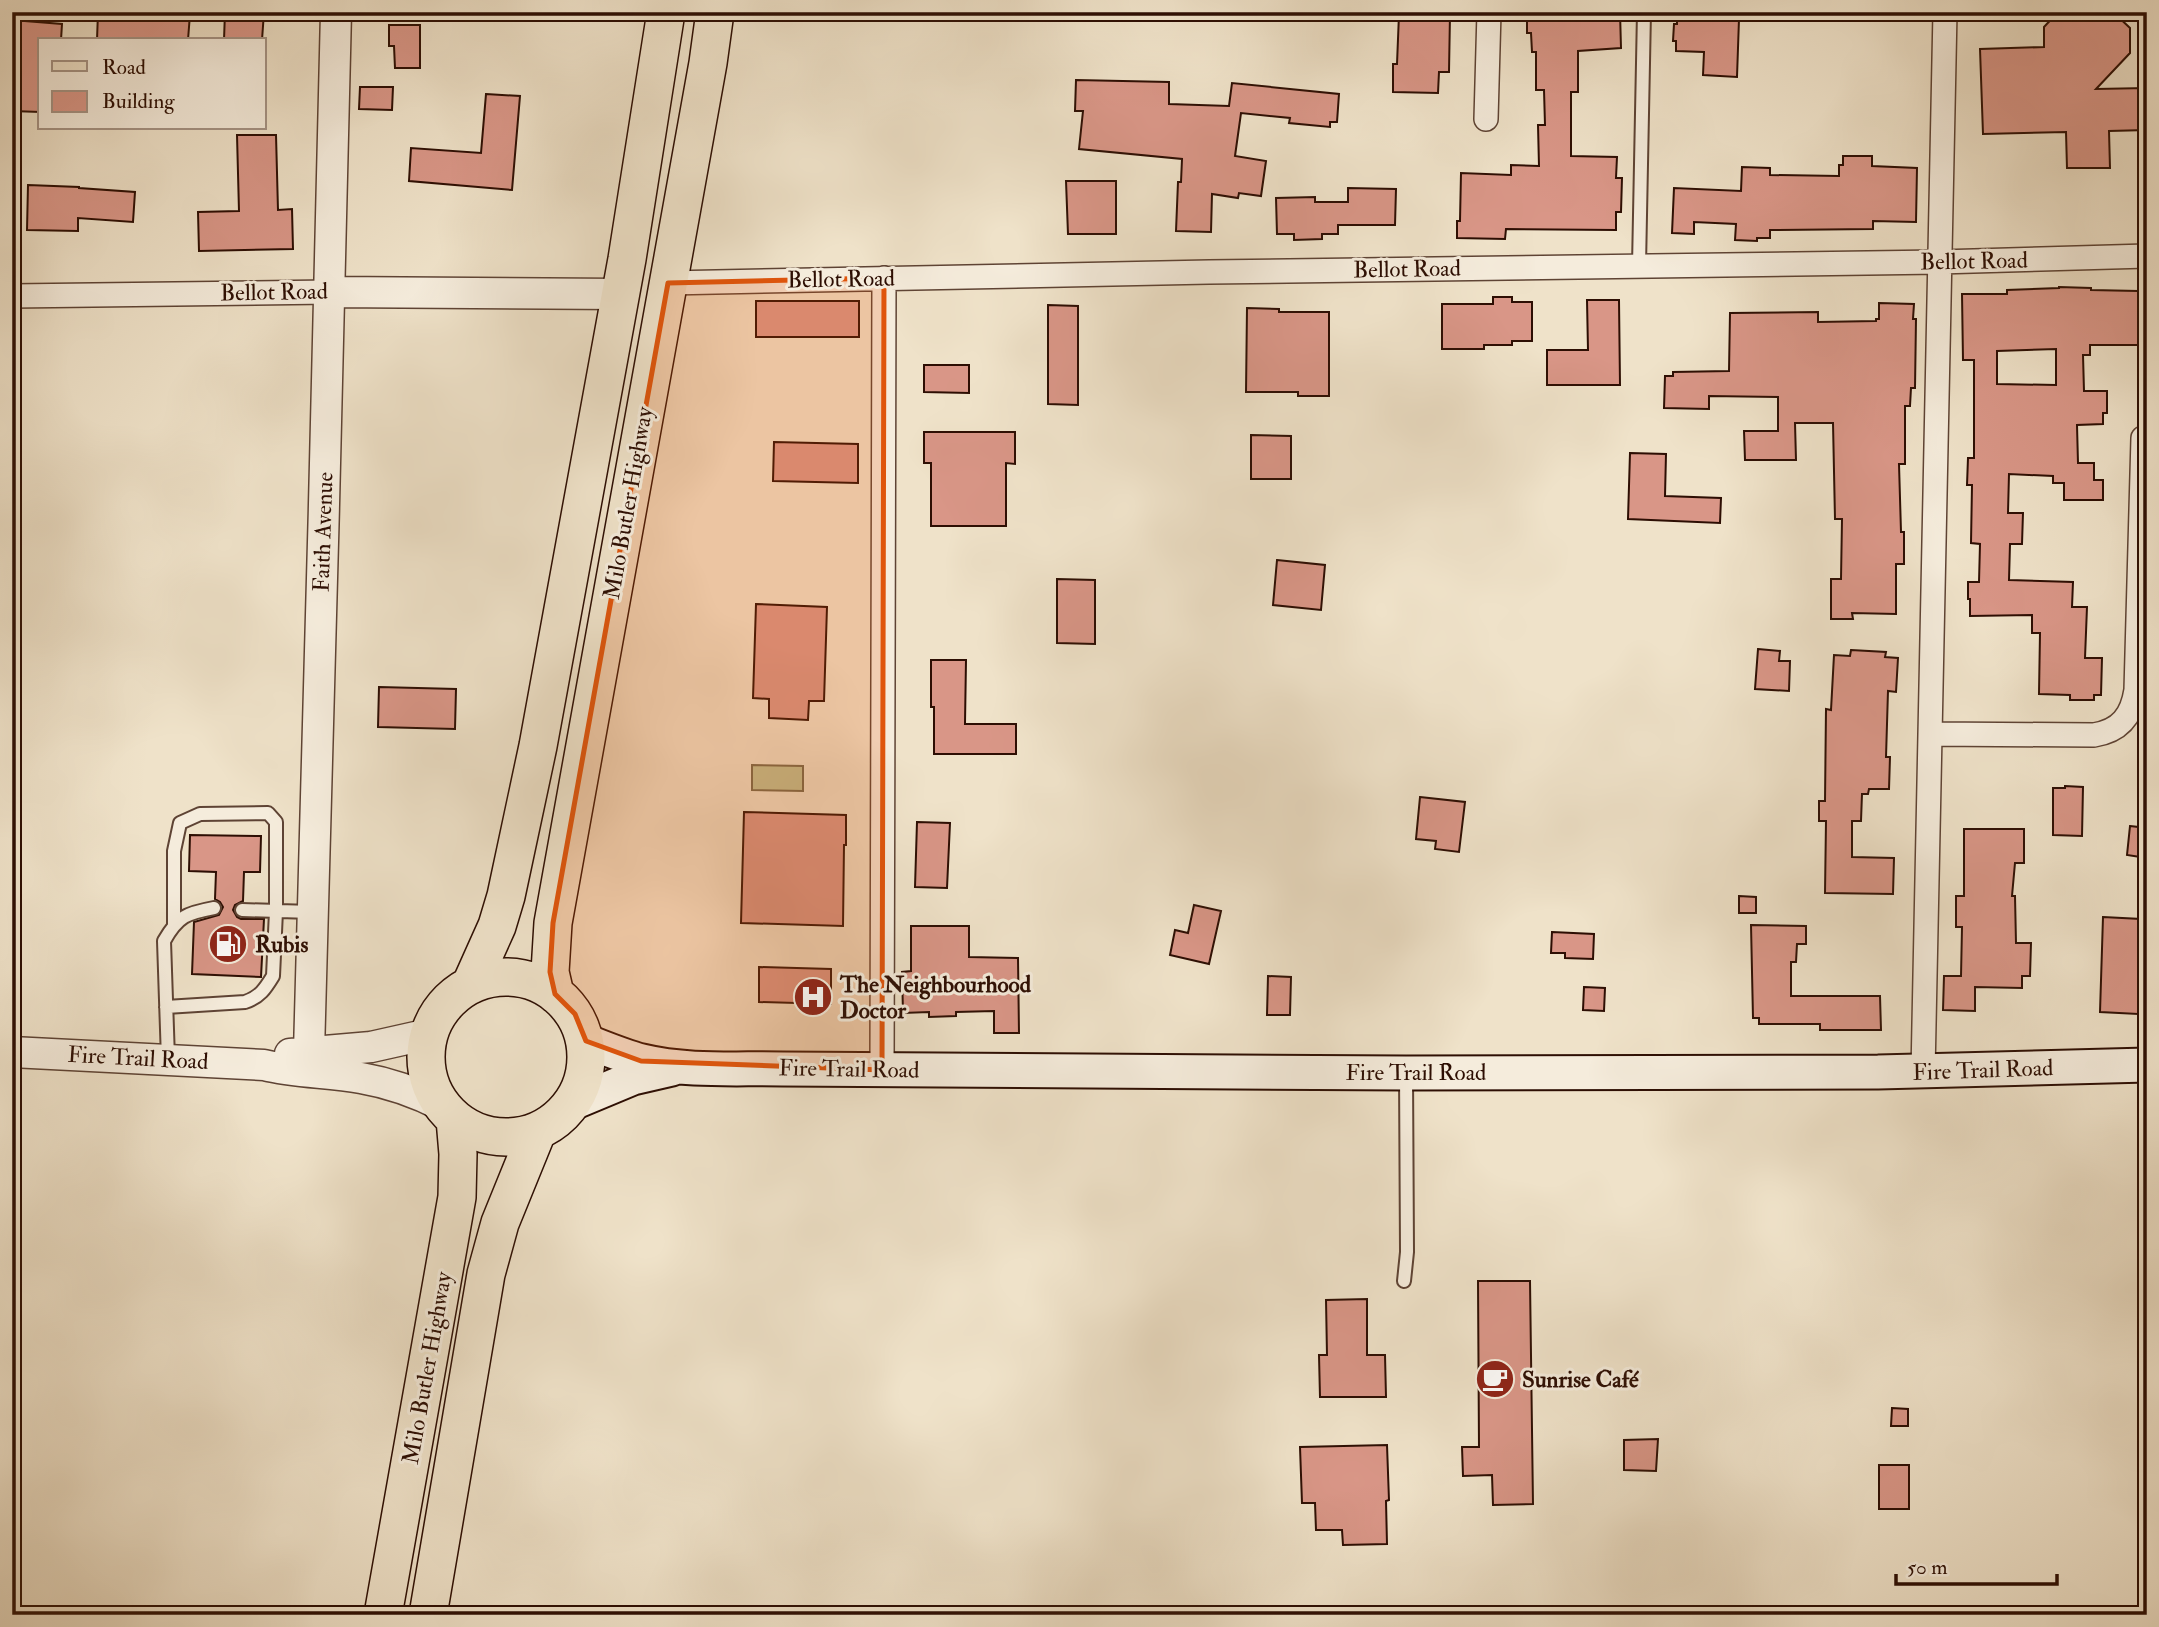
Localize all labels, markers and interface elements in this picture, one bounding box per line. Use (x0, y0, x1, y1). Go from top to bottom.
legend (38, 38, 266, 130)
text: Road (102, 54, 147, 81)
text: Building (102, 88, 175, 115)
street label: Bellot Road (1920, 246, 2028, 276)
street label: Bellot Road (1353, 254, 1461, 284)
street label: Bellot Road (787, 264, 895, 294)
street label: Bellot Road (220, 277, 328, 307)
street label: Milo Butler Highway (597, 404, 659, 601)
street label: Faith Avenue (306, 471, 340, 593)
fuel station icon: Rubis (207, 923, 249, 965)
place label: Rubis (255, 930, 308, 959)
place label: The Neighbourhood Doctor (839, 970, 1032, 1025)
hospital icon: The Neighbourhood Doctor (792, 976, 834, 1018)
street label: Fire Trail Road (67, 1040, 209, 1076)
street label: Fire Trail Road (778, 1053, 920, 1085)
street label: Fire Trail Road (1912, 1053, 2054, 1087)
street label: Fire Trail Road (1346, 1058, 1486, 1087)
street label: Milo Butler Highway (396, 1269, 458, 1466)
cafe icon: Sunrise Café (1474, 1358, 1516, 1400)
place label: Sunrise Café (1522, 1365, 1640, 1394)
scale bar (1896, 1543, 2058, 1587)
text: 50 m (1907, 1554, 1948, 1581)

